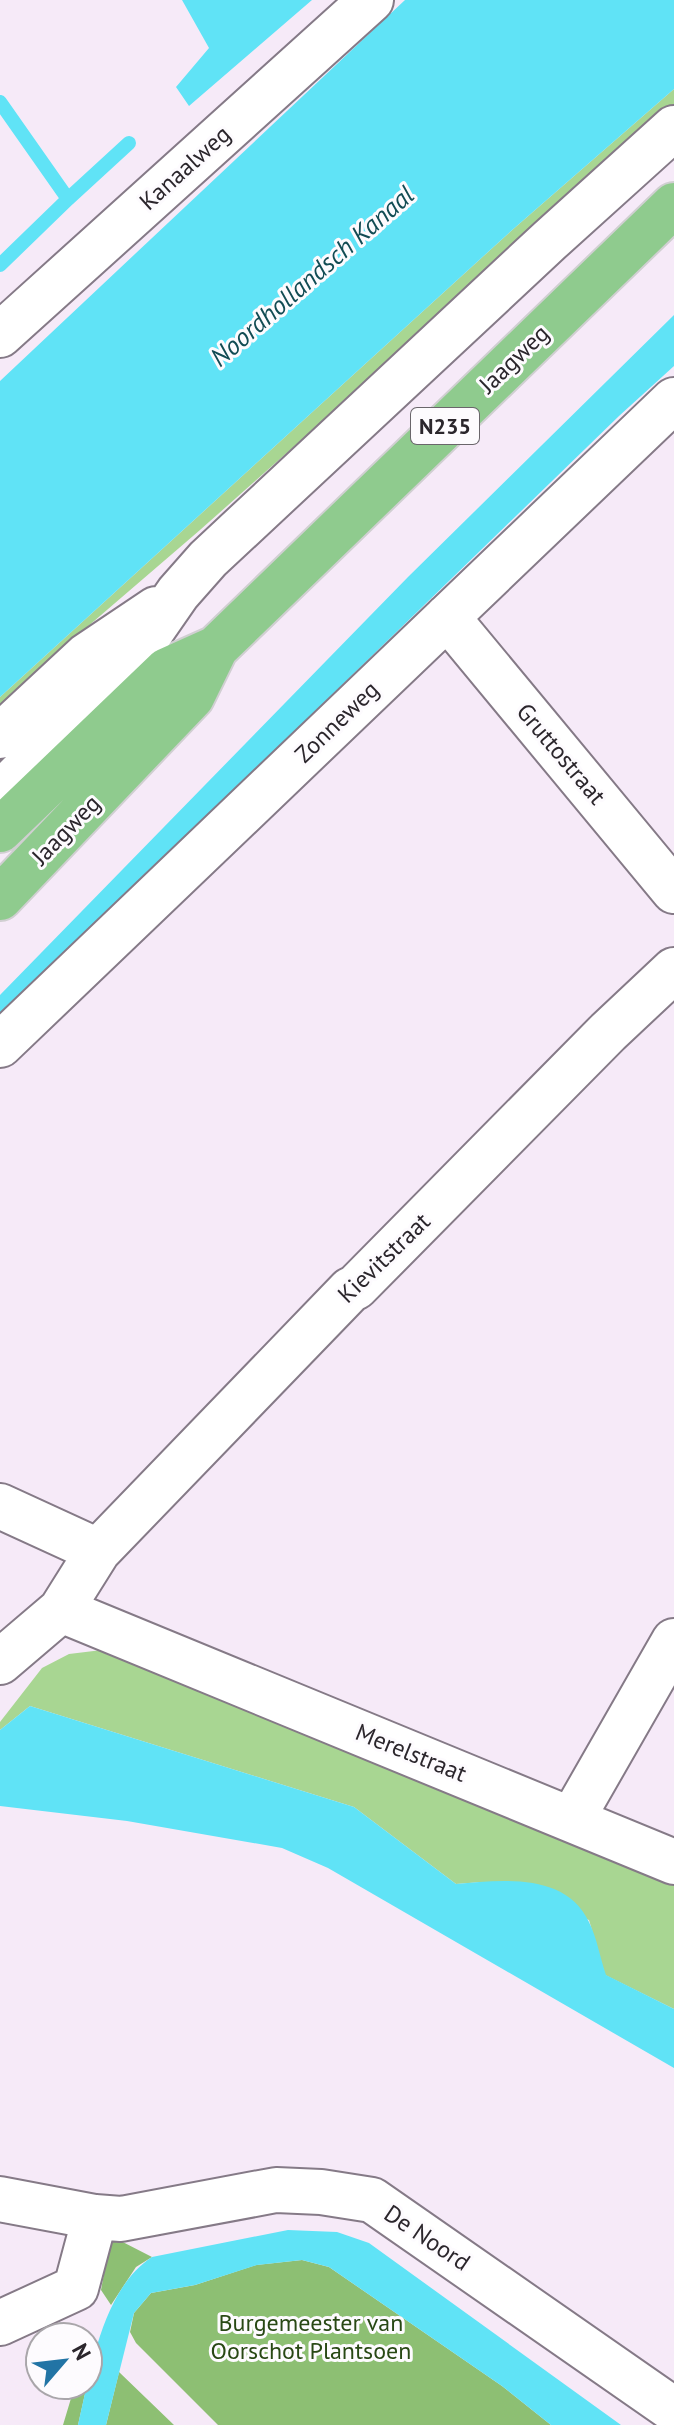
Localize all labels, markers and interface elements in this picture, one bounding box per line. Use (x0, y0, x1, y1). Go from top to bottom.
street label: Kanaalweg (133, 119, 237, 217)
water label: Noordhollandsch Kanaal (203, 178, 420, 373)
street label: Jaagweg (471, 318, 555, 400)
road number: N235 (411, 408, 479, 444)
street label: Zonneweg (288, 674, 385, 769)
street label: Gruttostraat (510, 697, 613, 811)
street label: Jaagweg (24, 788, 107, 872)
street label: Kievitstraat (331, 1206, 437, 1310)
street label: Merelstraat (351, 1716, 471, 1789)
street label: De Noord (378, 2198, 476, 2278)
park label: Burgemeester van Oorschot Plantsoen (211, 2307, 411, 2366)
north arrow (24, 2321, 104, 2401)
text: N (66, 2339, 97, 2365)

